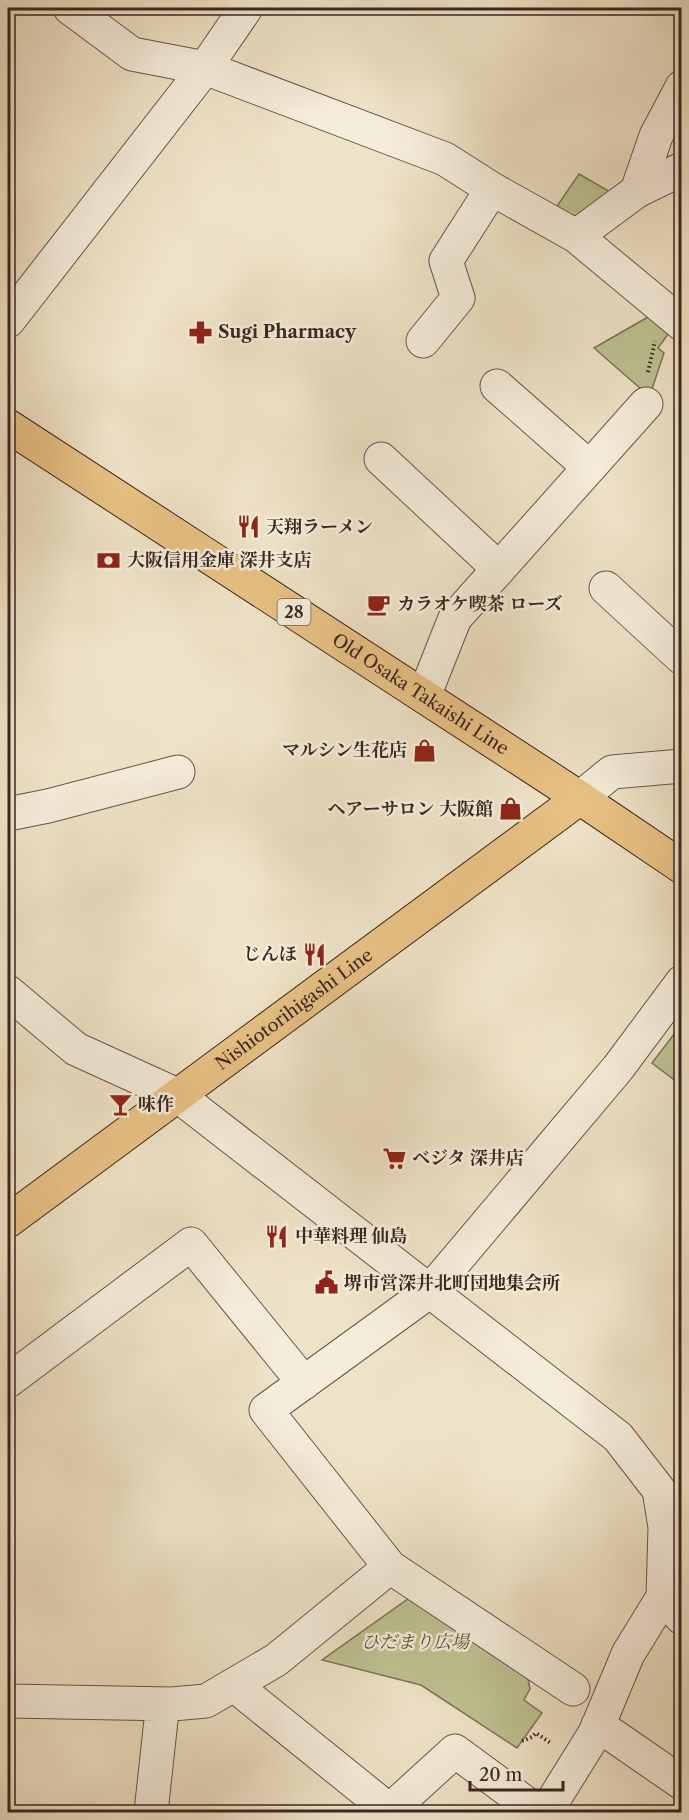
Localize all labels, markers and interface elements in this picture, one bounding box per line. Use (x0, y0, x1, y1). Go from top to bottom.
pharmacy icon: Sugi Pharmacy (187, 319, 213, 345)
place label: Sugi Pharmacy (218, 321, 357, 343)
restaurant icon: 天翔ラーメン (235, 514, 261, 540)
place label: 天翔ラーメン (266, 516, 373, 538)
bank icon: 大阪信用金庫 深井支店 (96, 547, 122, 573)
place label: 大阪信用金庫 深井支店 (127, 549, 312, 571)
cafe icon: カラオケ喫茶 ローズ (366, 591, 392, 617)
place label: カラオケ喫茶 ローズ (397, 593, 562, 615)
road number: 28 (278, 599, 310, 625)
street label: Old Osaka Takaishi Line (328, 629, 513, 760)
shop icon: マルシン生花店 (412, 737, 438, 763)
place label: マルシン生花店 (282, 739, 407, 761)
shop icon: ヘアーサロン 大阪館 (498, 796, 524, 822)
place label: ヘアーサロン 大阪館 (328, 798, 493, 820)
restaurant icon: じんほ (302, 941, 328, 967)
place label: じんほ (243, 943, 297, 965)
street label: Nishiotorihigashi Line (211, 944, 377, 1075)
bar icon: 味作 (107, 1091, 133, 1117)
place label: 味作 (138, 1093, 174, 1115)
supermarket icon: ベジタ 深井店 (381, 1145, 407, 1171)
place label: ベジタ 深井店 (412, 1147, 524, 1169)
restaurant icon: 中華料理 仙島 (264, 1223, 290, 1249)
place label: 中華料理 仙島 (295, 1225, 408, 1247)
public building icon: 堺市営深井北町団地集会所 (313, 1270, 339, 1296)
place label: 堺市営深井北町団地集会所 (344, 1272, 560, 1294)
park label: ひだまり広場 (361, 1631, 471, 1653)
scale bar (470, 1754, 563, 1792)
text: 20 m (479, 1764, 523, 1786)

